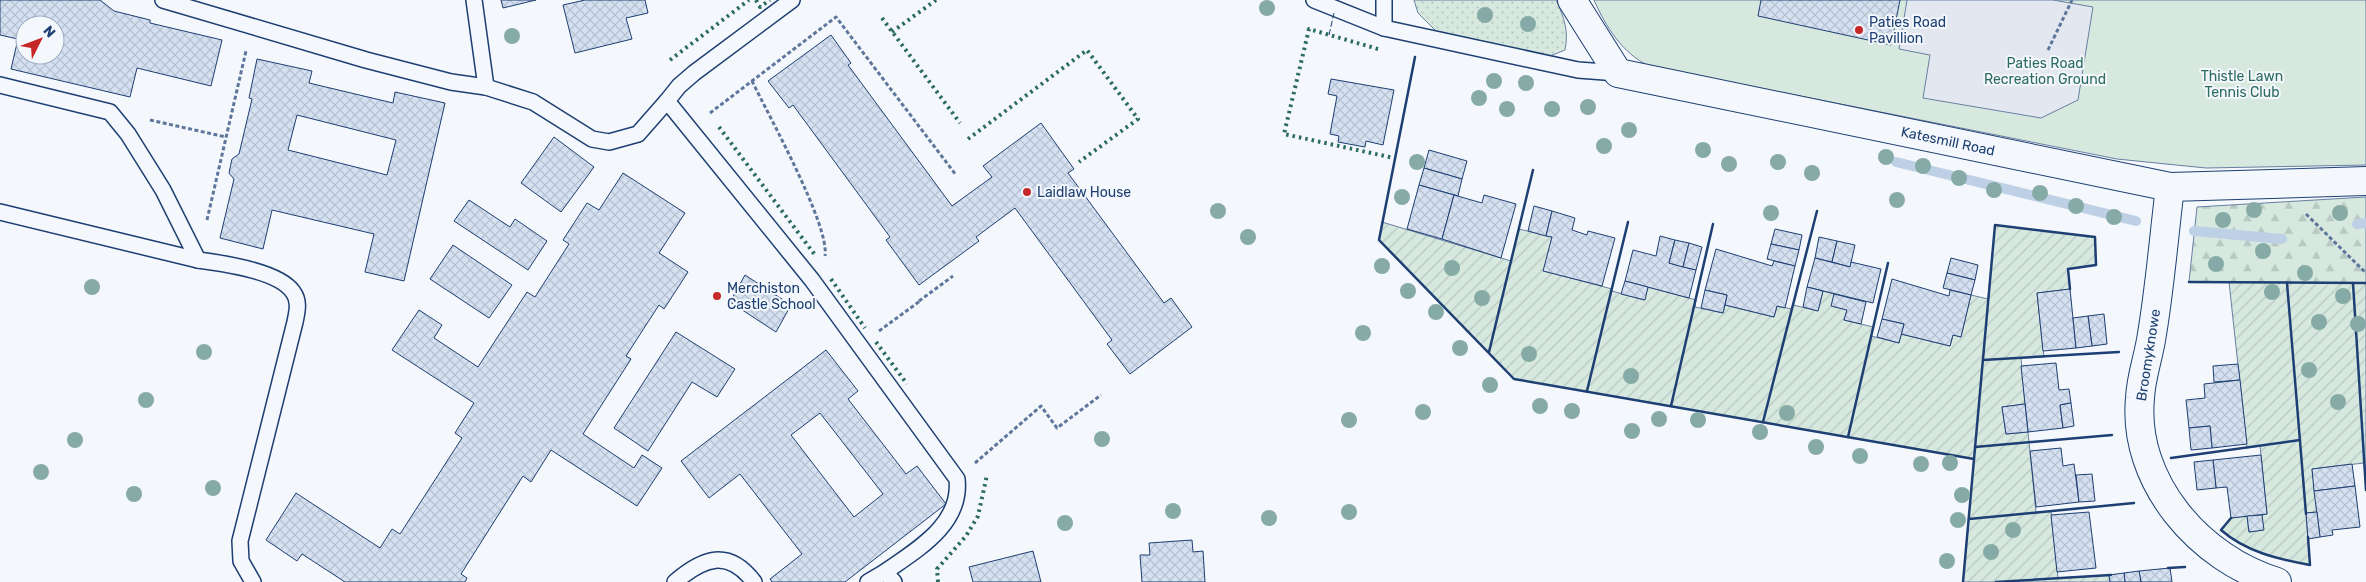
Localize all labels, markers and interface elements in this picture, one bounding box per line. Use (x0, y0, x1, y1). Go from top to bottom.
place label: Paties Road Pavillion (1869, 14, 1946, 47)
north arrow (15, 15, 65, 65)
text: N (40, 22, 59, 41)
marker: Paties Road Pavillion (1853, 24, 1865, 36)
park label: Paties Road Recreation Ground (1984, 55, 2106, 88)
park label: Thistle Lawn Tennis Club (2201, 68, 2283, 101)
street label: Katesmill Road (1899, 123, 1996, 160)
place label: Laidlaw House (1037, 184, 1131, 201)
marker: Laidlaw House (1021, 186, 1033, 198)
place label: Merchiston Castle School (727, 280, 816, 313)
marker: Merchiston Castle School (711, 290, 723, 302)
street label: Broomyknowe (2133, 308, 2164, 402)

